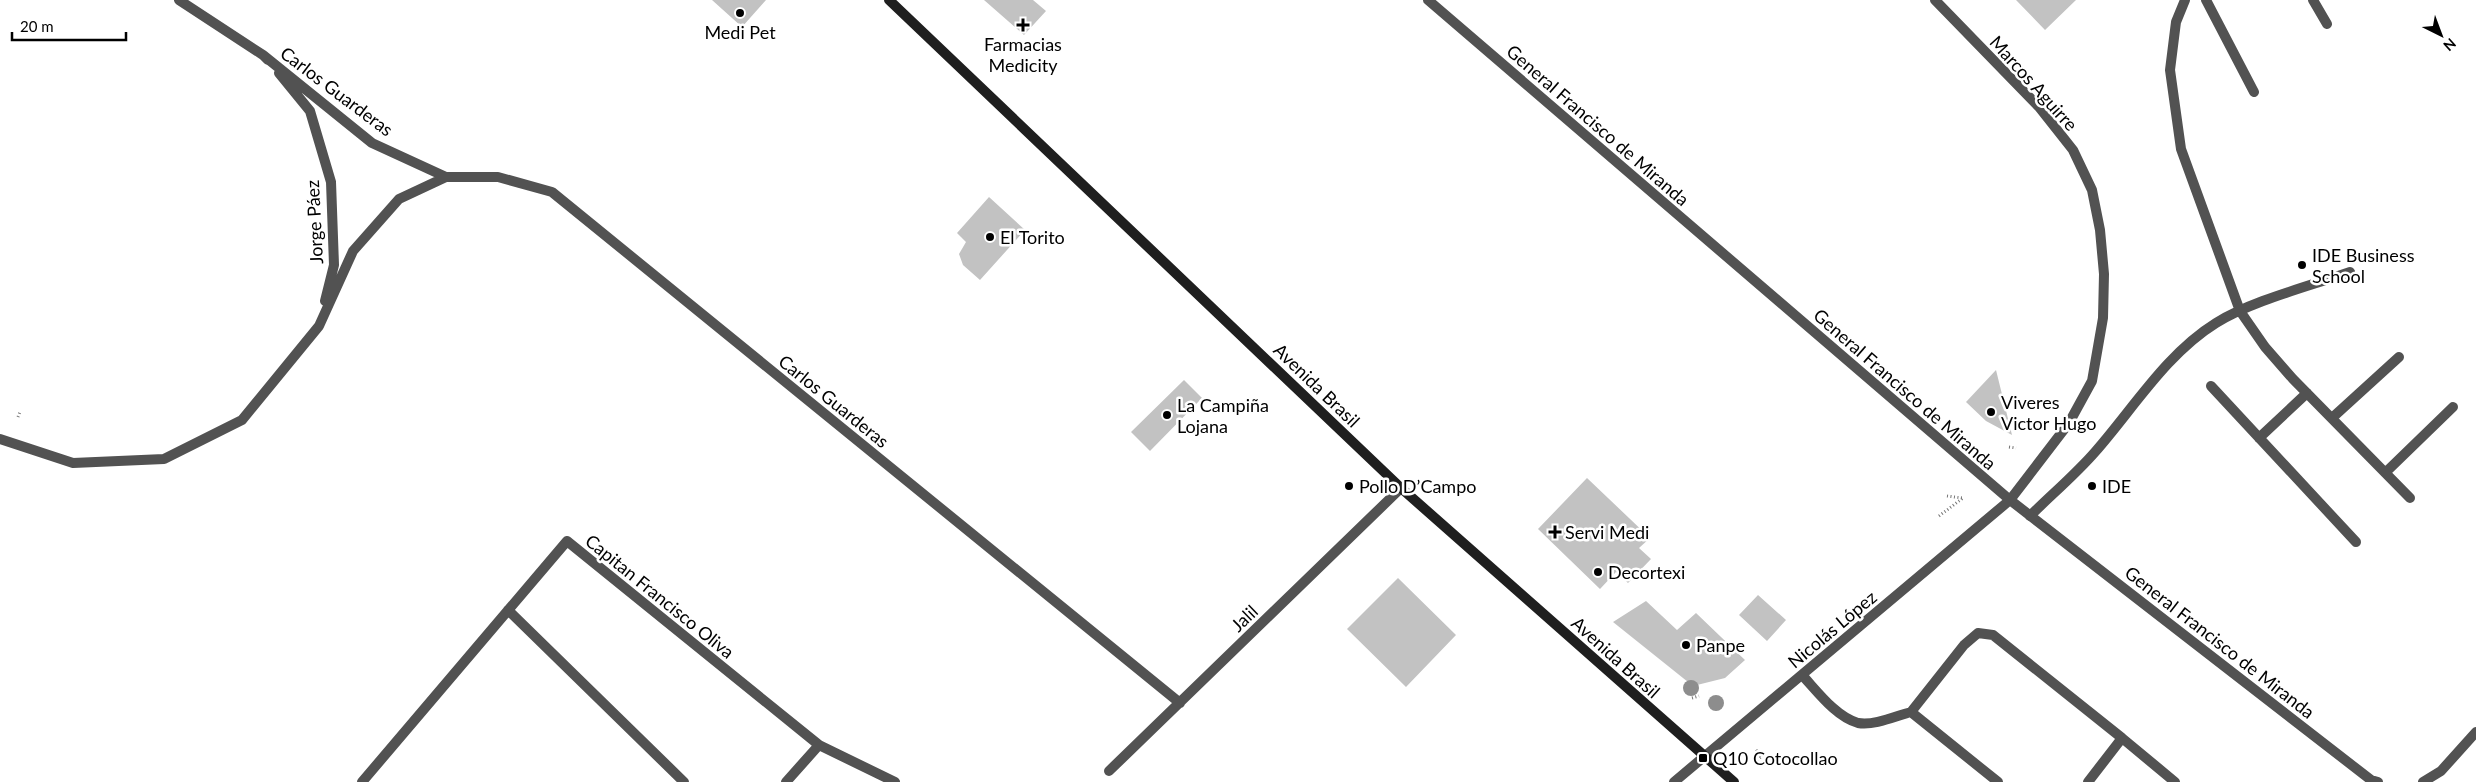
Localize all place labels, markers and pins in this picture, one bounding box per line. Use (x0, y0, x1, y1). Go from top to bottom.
marker: Medi Pet (734, 7, 746, 19)
marker: Farmacias Medicity (1017, 19, 1029, 31)
place label: Medi Pet (704, 21, 776, 43)
place label: Farmacias Medicity (984, 33, 1062, 76)
place label: El Torito (1000, 226, 1065, 248)
marker: El Torito (984, 231, 996, 243)
place label: IDE Business School (2312, 244, 2415, 287)
marker: IDE Business School (2296, 259, 2308, 271)
place label: Viveres Victor Hugo (2001, 391, 2097, 434)
place label: La Campiña Lojana (1177, 394, 1269, 437)
marker: Viveres Victor Hugo (1985, 406, 1997, 418)
marker: La Campiña Lojana (1161, 409, 1173, 421)
place label: Pollo D’Campo (1359, 475, 1476, 497)
place label: IDE (2102, 475, 2131, 497)
marker: Pollo D’Campo (1343, 480, 1355, 492)
marker: IDE (2086, 480, 2098, 492)
place label: Servi Medi (1565, 521, 1649, 543)
marker: Servi Medi (1549, 526, 1561, 538)
place label: Decortexi (1608, 561, 1685, 583)
marker: Decortexi (1592, 566, 1604, 578)
place label: Panpe (1696, 634, 1745, 656)
marker: Panpe (1680, 639, 1692, 651)
place label: Q10 Cotocollao (1713, 747, 1838, 769)
marker: Q10 Cotocollao (1697, 752, 1709, 764)

